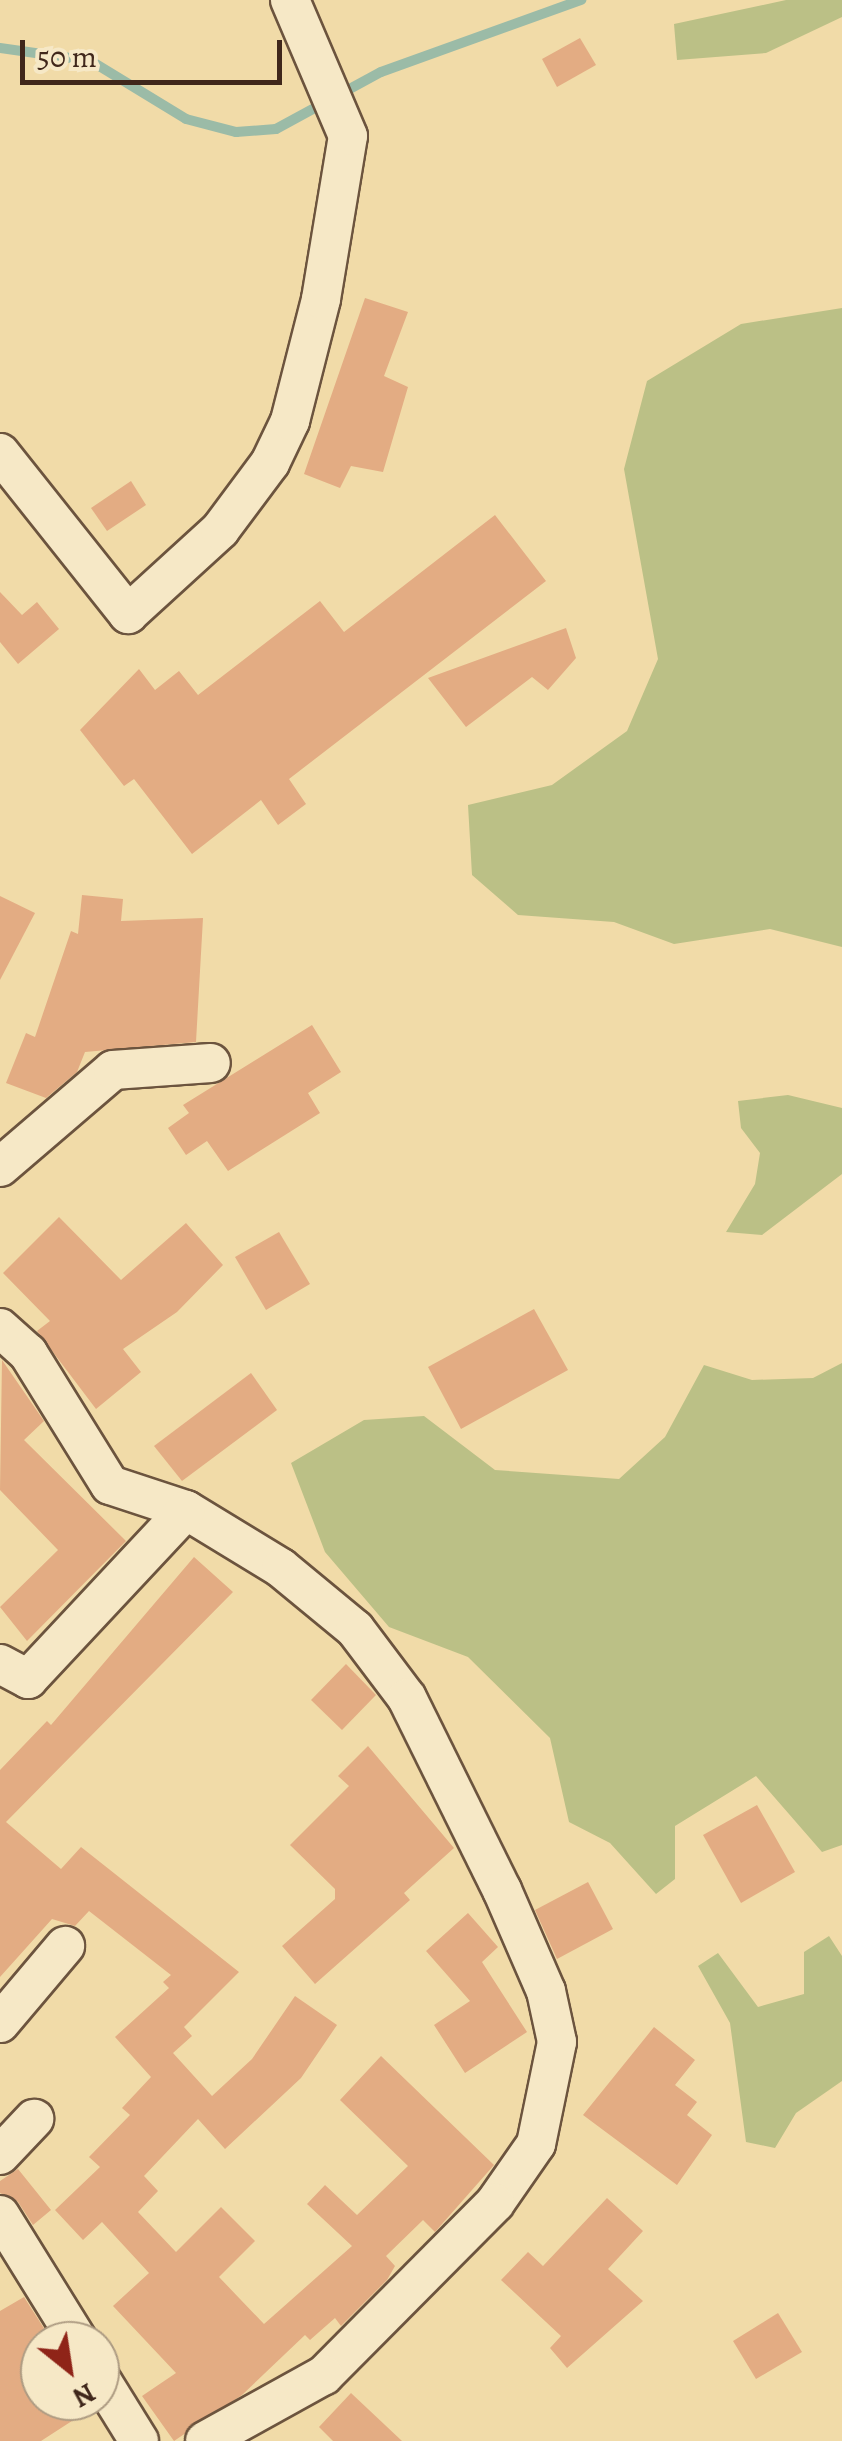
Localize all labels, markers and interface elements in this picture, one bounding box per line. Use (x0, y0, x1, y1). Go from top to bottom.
scale bar (25, 20, 288, 82)
text: 50 m (37, 37, 97, 77)
north arrow (20, 2321, 120, 2421)
text: N (66, 2374, 102, 2417)

